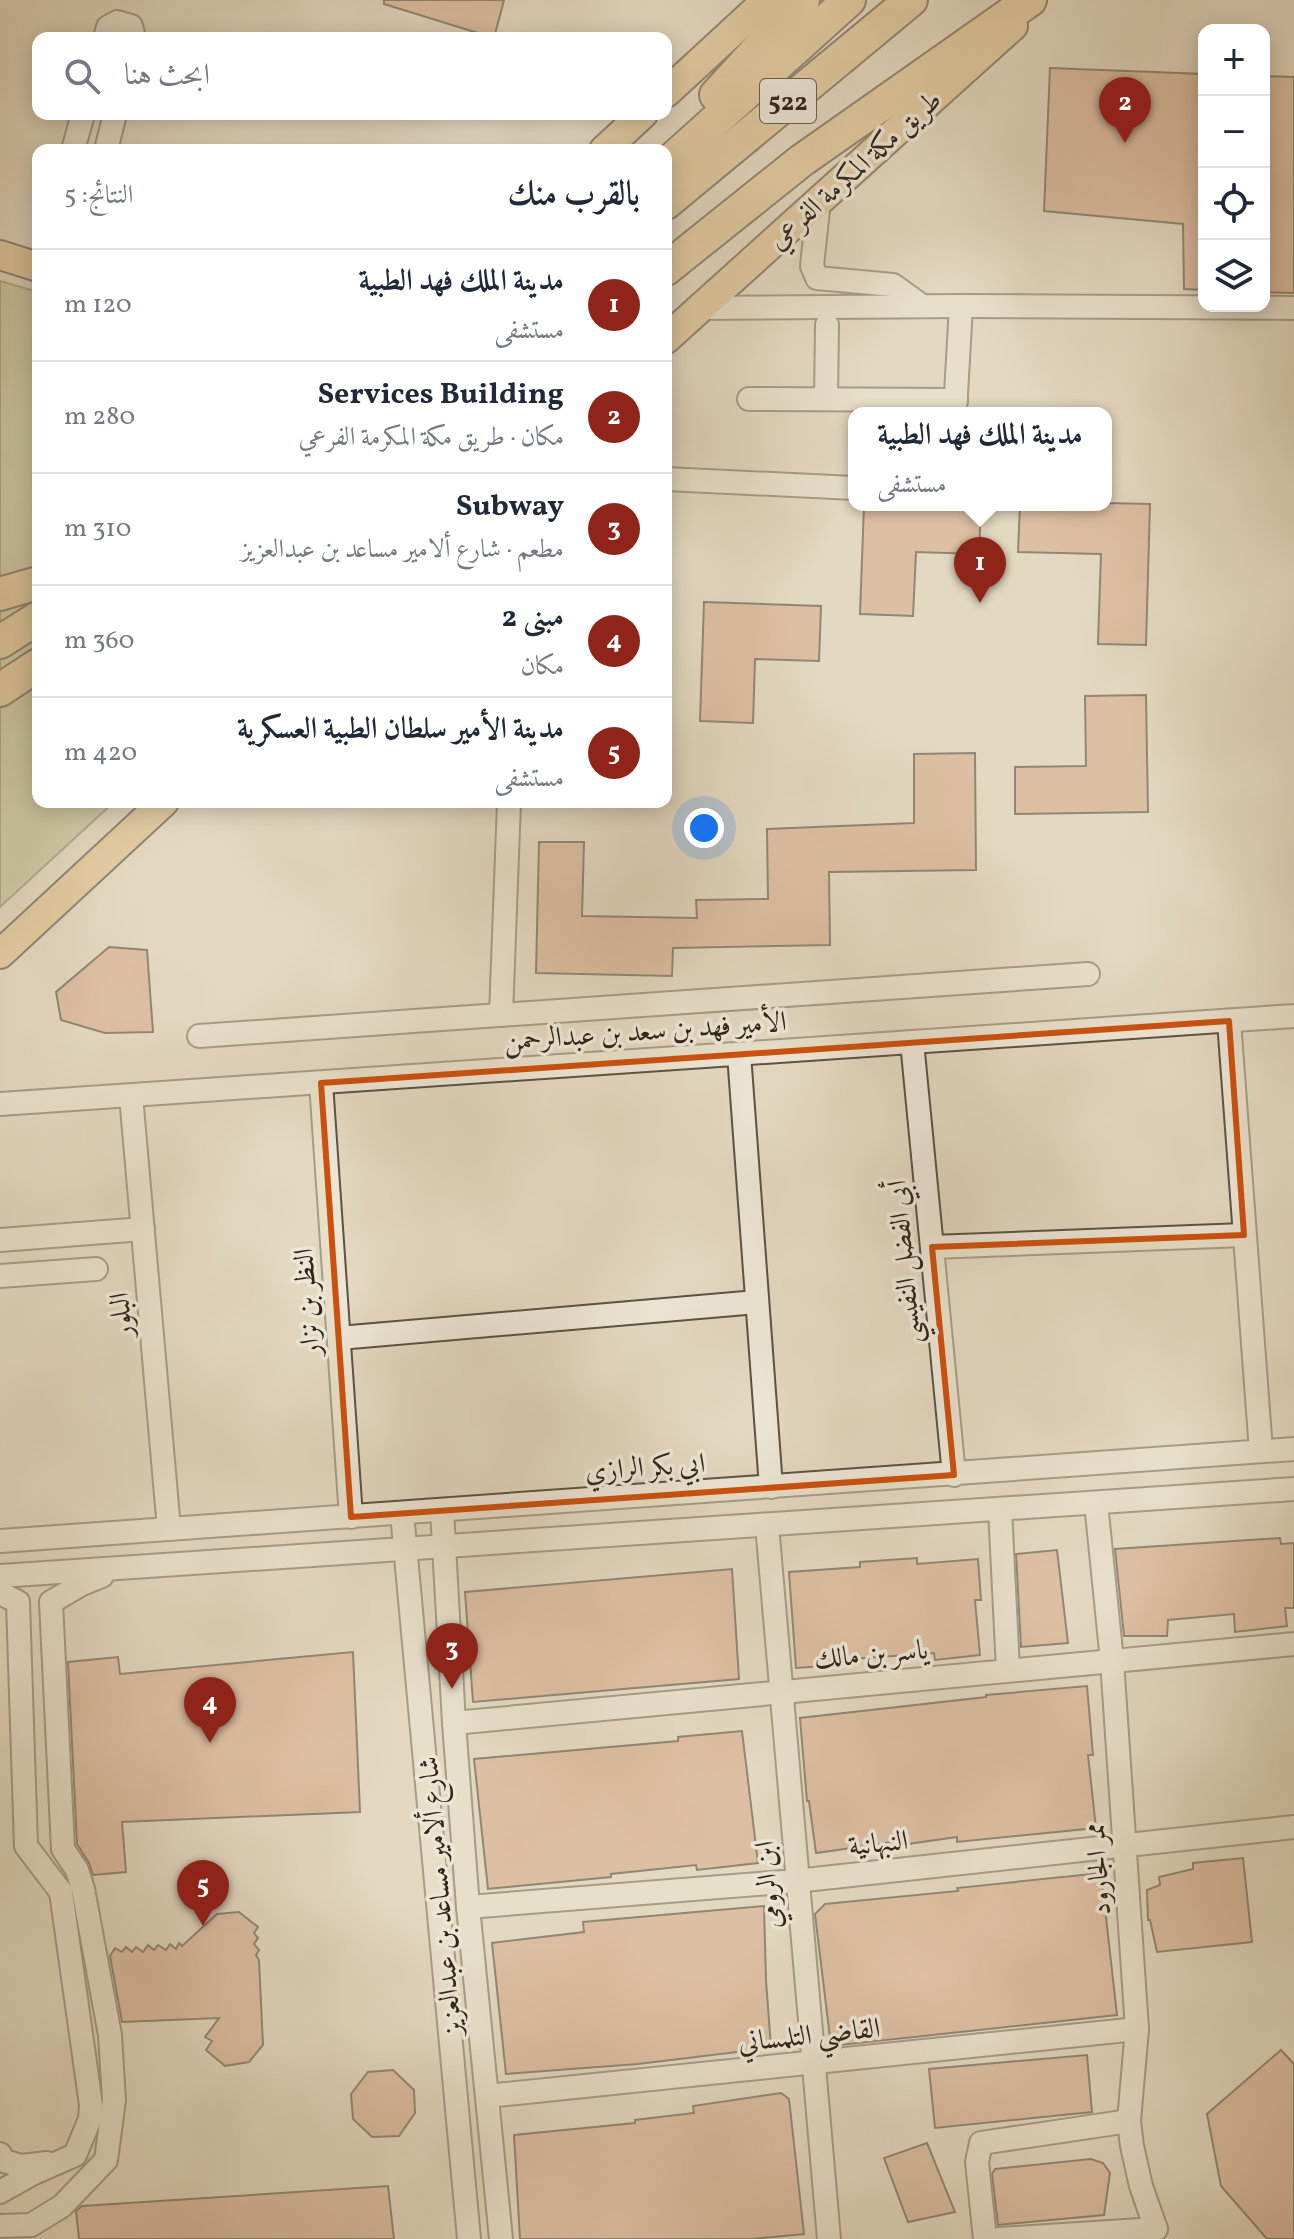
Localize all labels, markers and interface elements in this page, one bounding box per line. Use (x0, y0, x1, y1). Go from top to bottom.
map controls (1198, 24, 1270, 312)
button: + (1198, 24, 1270, 96)
search box (32, 32, 672, 120)
icon: search (60, 54, 104, 98)
text: ابحث هنا (124, 55, 210, 97)
pin: 2 (1099, 77, 1151, 143)
road number: 522 (760, 79, 816, 123)
street label: طريق مكة المكرمة الفرعي (760, 82, 952, 260)
button: − (1198, 96, 1270, 168)
button: locate (1198, 168, 1270, 240)
text: بالقرب منك (508, 172, 640, 219)
text: النتائج: 5 (64, 178, 134, 214)
button: layers (1198, 240, 1270, 312)
text: مدينة الملك فهد الطبية (358, 261, 564, 303)
text: 120 m (64, 287, 132, 323)
text: 1 (609, 287, 619, 323)
text: مستشفى (495, 313, 564, 349)
text: Services Building (317, 374, 564, 416)
text: 280 m (64, 399, 135, 435)
text: 2 (607, 399, 621, 435)
popup (848, 407, 1112, 511)
text: مدينة الملك فهد الطبية (877, 415, 1083, 457)
text: مكان · طريق مكة المكرمة الفرعي (298, 420, 564, 456)
text: مستشفى (877, 467, 947, 503)
text: Subway (456, 486, 564, 528)
text: 310 m (64, 511, 131, 547)
text: 3 (607, 511, 621, 547)
text: مطعم · شارع ألامير مساعد بن عبدالعزيز (241, 532, 564, 568)
pin: 1 (954, 537, 1006, 603)
text: مبنى 2 (502, 597, 564, 639)
text: 360 m (64, 623, 134, 659)
text: 4 (606, 623, 622, 659)
text: مكان (520, 649, 564, 685)
text: مدينة الأمير سلطان الطبية العسكرية (237, 709, 564, 751)
text: 420 m (64, 735, 137, 771)
text: 5 (608, 735, 620, 771)
text: مستشفى (495, 761, 564, 797)
your location (684, 808, 724, 848)
street label: الأمير فهد بن سعد بن عبدالرحمن (502, 1002, 788, 1062)
street label: أبي الفضل النفيسي (877, 1177, 937, 1346)
street label: النظر بن نزار (285, 1247, 332, 1360)
street label: البلور (101, 1291, 144, 1342)
street label: ابي بكر الرازي (584, 1445, 707, 1493)
pin: 3 (426, 1623, 478, 1689)
street label: ياسر بن مالك (813, 1631, 932, 1680)
pin: 4 (184, 1677, 236, 1743)
street label: شارع ألامير مساعد بن عبدالعزيز (408, 1755, 475, 2040)
street label: ممر الجارود (1077, 1821, 1122, 1917)
street label: النبهانية (846, 1822, 910, 1867)
street label: ابن الرومي (746, 1839, 794, 1930)
pin: 5 (177, 1860, 229, 1926)
street label: القاضي التلمساني (736, 2010, 883, 2068)

